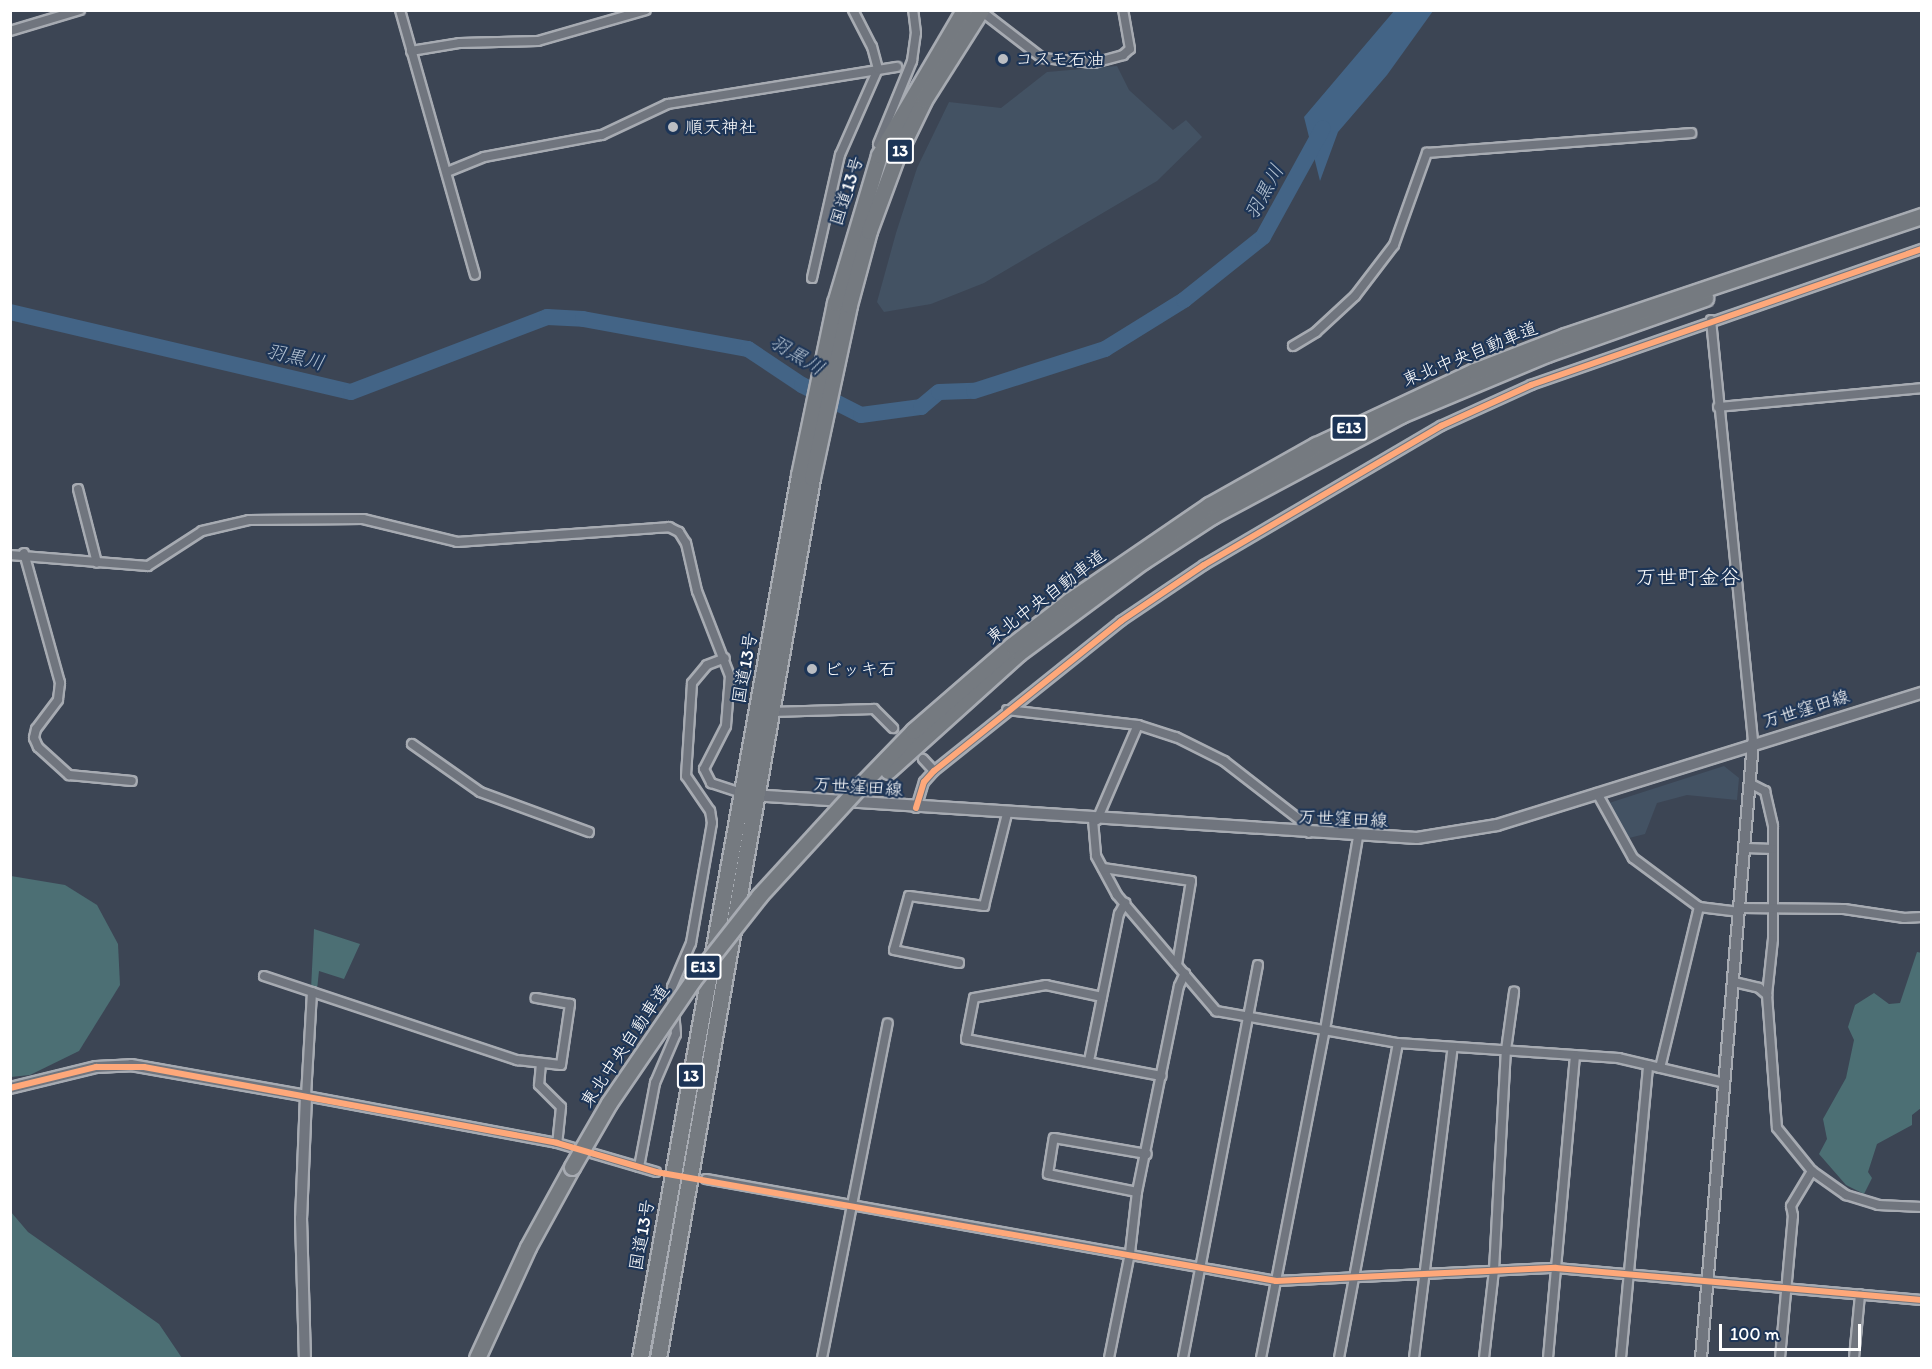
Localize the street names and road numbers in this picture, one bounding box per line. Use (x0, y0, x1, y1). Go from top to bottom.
road number: 13 (885, 138, 915, 164)
street label: 国道13号 (826, 153, 868, 229)
street label: 東北中央自動車道 (1399, 317, 1541, 391)
road number: E13 (1330, 415, 1368, 441)
street label: 東北中央自動車道 (982, 545, 1110, 649)
street label: 国道13号 (728, 631, 762, 705)
street label: 万世窪田線 (1760, 686, 1852, 732)
street label: 万世窪田線 (812, 773, 904, 801)
street label: 万世窪田線 (1297, 806, 1389, 832)
road number: E13 (684, 954, 722, 980)
street label: 東北中央自動車道 (576, 980, 674, 1112)
road number: 13 (676, 1063, 706, 1089)
street label: 国道13号 (625, 1198, 659, 1272)

